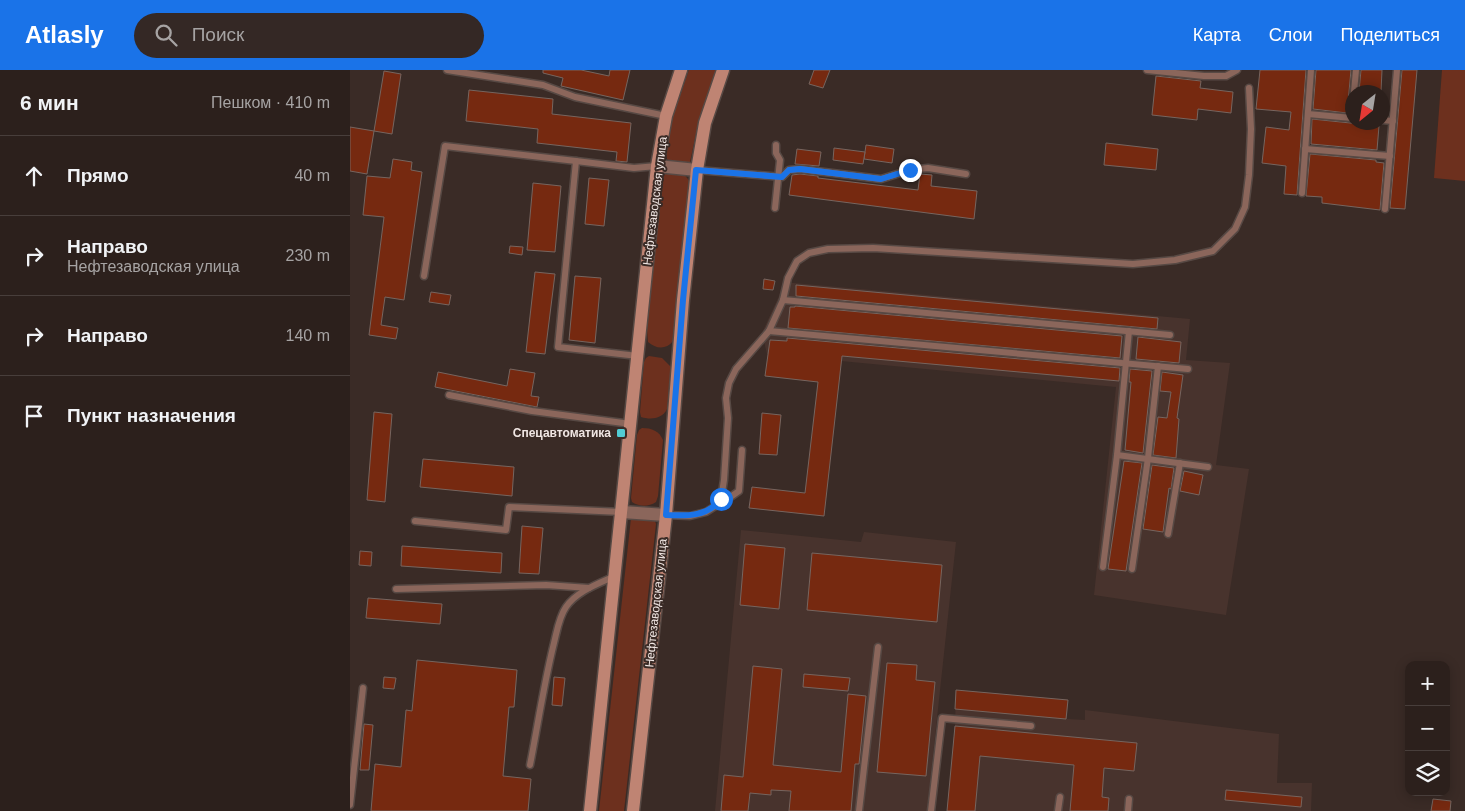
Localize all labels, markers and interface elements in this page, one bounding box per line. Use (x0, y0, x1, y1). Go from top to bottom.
search box (134, 13, 484, 58)
text: Atlasly (25, 21, 104, 48)
icon: search (152, 21, 180, 49)
text: Поиск (192, 24, 244, 45)
text: Карта (1193, 25, 1241, 45)
text: Слои (1269, 25, 1313, 45)
text: Поделиться (1341, 25, 1440, 45)
north arrow (1345, 85, 1390, 130)
text: 6 мин (20, 91, 79, 114)
text: Пешком · 410 m (211, 94, 330, 111)
street label: Нефтезаводская улица (640, 136, 670, 266)
route end (899, 159, 922, 182)
icon: ahead (20, 162, 48, 190)
text: Прямо (67, 165, 129, 186)
text: 40 m (294, 167, 330, 184)
text: Направо (67, 236, 148, 257)
icon: right (20, 242, 48, 270)
text: 230 m (286, 247, 330, 264)
text: Нефтезаводская улица (67, 258, 240, 275)
icon: right (20, 322, 48, 350)
text: Направо (67, 325, 148, 346)
text: 140 m (286, 327, 330, 344)
icon: arrive (20, 402, 48, 430)
text: Пункт назначения (67, 405, 236, 426)
place label: Спецавтоматика (513, 426, 611, 440)
marker: Спецавтоматика (615, 427, 627, 439)
route start (710, 488, 733, 511)
street label: Нефтезаводская улица (642, 538, 670, 668)
map controls (1405, 661, 1450, 796)
button: + (1405, 661, 1450, 706)
button: − (1405, 706, 1450, 751)
button: layers (1405, 751, 1450, 796)

